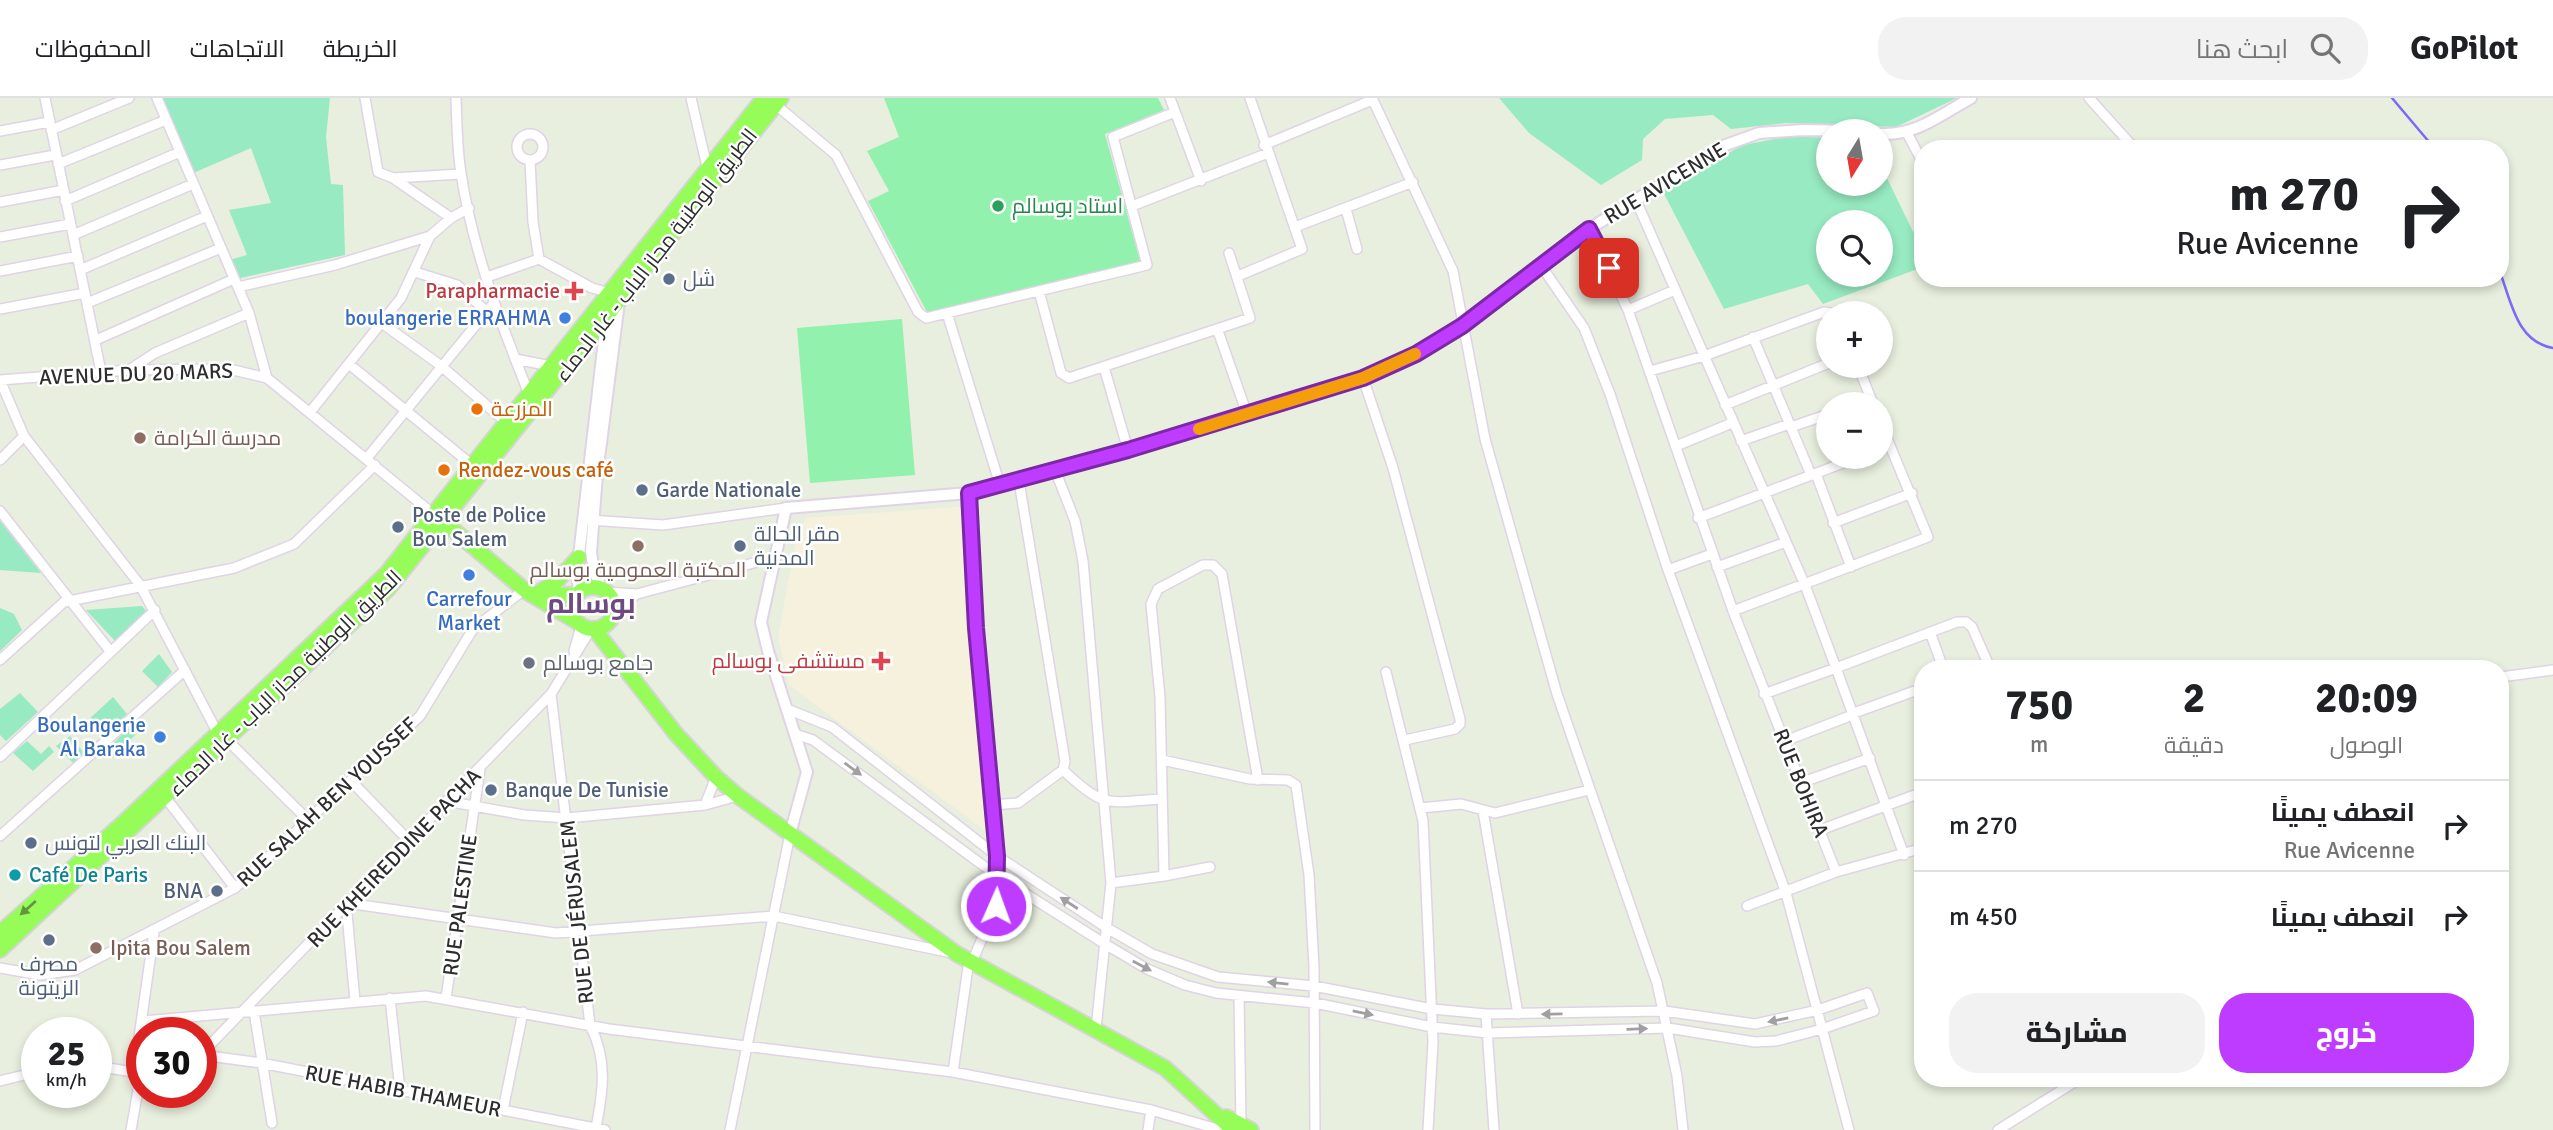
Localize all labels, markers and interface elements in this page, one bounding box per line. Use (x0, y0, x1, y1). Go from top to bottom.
search box (1878, 17, 2368, 80)
text: GoPilot (2410, 28, 2518, 69)
icon: search (2306, 29, 2344, 67)
text: المحفوظات (35, 34, 152, 64)
text: الاتجاهات (190, 34, 285, 64)
text: الخريطة (323, 34, 398, 64)
text: ابحث هنا (2196, 34, 2288, 66)
north arrow (1816, 119, 1894, 196)
map controls (1816, 119, 1893, 469)
street label: الطريق الوطنية مجاز الباب - غار الدماء (549, 123, 763, 387)
street label: RUE AVICENNE (1599, 136, 1731, 230)
text: 270 m (2229, 164, 2359, 224)
icon: right (2383, 168, 2474, 259)
place label: استاد بوسالم (1012, 193, 1123, 220)
marker: استاد بوسالم (990, 198, 1006, 214)
button: search (1816, 210, 1893, 287)
text: Rue Avicenne (2176, 224, 2359, 263)
pin (1579, 238, 1639, 298)
icon: arrive (1590, 249, 1628, 287)
place label: شل (683, 266, 715, 292)
marker: شل (661, 271, 677, 287)
place label: Parapharmacie (425, 278, 560, 304)
marker: Parapharmacie (566, 283, 582, 299)
button: + (1816, 301, 1893, 378)
place label: boulangerie ERRAHMA (345, 305, 551, 331)
marker: boulangerie ERRAHMA (557, 310, 573, 326)
street label: AVENUE DU 20 MARS (38, 358, 234, 390)
button: − (1816, 392, 1893, 469)
place label: المزرعة (491, 396, 553, 422)
marker: المزرعة (469, 401, 485, 417)
place label: مدرسة الكرامة (154, 425, 281, 451)
marker: مدرسة الكرامة (132, 430, 148, 446)
place label: Rendez-vous café (458, 457, 614, 483)
marker: Rendez-vous café (436, 462, 452, 478)
place label: Garde Nationale (656, 477, 801, 503)
marker: Garde Nationale (634, 482, 650, 498)
place label: Poste de Police Bou Salem (412, 502, 546, 552)
marker: Poste de Police Bou Salem (390, 519, 406, 535)
place label: مقر الحالة المدنية (754, 521, 840, 571)
marker: المكتبة العمومية بوسالم (630, 538, 646, 554)
marker: مقر الحالة المدنية (732, 538, 748, 554)
place label: المكتبة العمومية بوسالم (530, 557, 746, 584)
street label: الطريق الوطنية مجاز الباب - غار الدماء (163, 564, 407, 802)
marker: Carrefour Market (461, 567, 477, 583)
place label: Carrefour Market (426, 586, 512, 636)
district label: بوسالم (546, 587, 636, 623)
place label: مستشفى بوسالم (712, 648, 865, 675)
place label: جامع بوسالم (543, 650, 653, 677)
marker: مستشفى بوسالم (871, 651, 891, 671)
marker: جامع بوسالم (521, 655, 537, 671)
text: 2 (2183, 673, 2205, 724)
text: 20:09 (2315, 673, 2418, 724)
text: 750 (2005, 680, 2073, 731)
street label: RUE SALAH BEN YOUSSEF (231, 711, 423, 892)
place label: Boulangerie Al Baraka (37, 712, 146, 762)
street label: RUE BOHIRA (1767, 725, 1835, 841)
marker: Boulangerie Al Baraka (152, 729, 168, 745)
text: m (2030, 730, 2048, 759)
text: دقيقة (2164, 731, 2224, 760)
text: الوصول (2330, 731, 2403, 760)
one-way arrow (843, 762, 861, 777)
street label: RUE KHEIREDDINE PACHA (302, 763, 487, 953)
place label: Banque De Tunisie (505, 777, 669, 803)
marker: Banque De Tunisie (483, 782, 499, 798)
text: انعطف يمينًا (2271, 797, 2415, 829)
icon: right (2436, 807, 2474, 845)
text: 270 m (1949, 810, 2018, 842)
street label: RUE DE JÉRUSALEM (554, 819, 600, 1005)
place label: البنك العربي لتونس (45, 830, 206, 859)
street label: RUE PALESTINE (437, 833, 483, 977)
marker: البنك العربي لتونس (23, 835, 39, 851)
text: Rue Avicenne (2284, 836, 2415, 865)
place label: Café De Paris (29, 862, 148, 888)
marker: Café De Paris (7, 867, 23, 883)
position arrow (959, 869, 1033, 943)
place label: BNA (163, 878, 203, 904)
marker: BNA (209, 883, 225, 899)
one-way arrow (1059, 897, 1079, 910)
icon: right (2436, 898, 2474, 936)
one-way arrow (20, 899, 37, 915)
text: 450 m (1949, 901, 2018, 933)
text: انعطف يمينًا (2271, 902, 2415, 934)
marker: مصرف الزيتونة (41, 932, 57, 948)
place label: Ipita Bou Salem (110, 935, 251, 961)
marker: Ipita Bou Salem (88, 940, 104, 956)
place label: مصرف الزيتونة (18, 951, 80, 1001)
one-way arrow (1132, 960, 1152, 971)
one-way arrow (1267, 977, 1289, 988)
button: مشاركة (1949, 993, 2205, 1073)
button: خروج (2219, 993, 2474, 1073)
one-way arrow (1352, 1008, 1374, 1019)
one-way arrow (1541, 1008, 1563, 1020)
one-way arrow (1767, 1015, 1789, 1026)
speed limit sign: 30 (126, 1017, 217, 1108)
one-way arrow (1627, 1024, 1649, 1035)
text: 25 (48, 1032, 85, 1075)
street label: RUE HABIB THAMEUR (303, 1059, 503, 1123)
text: km/h (46, 1069, 87, 1091)

